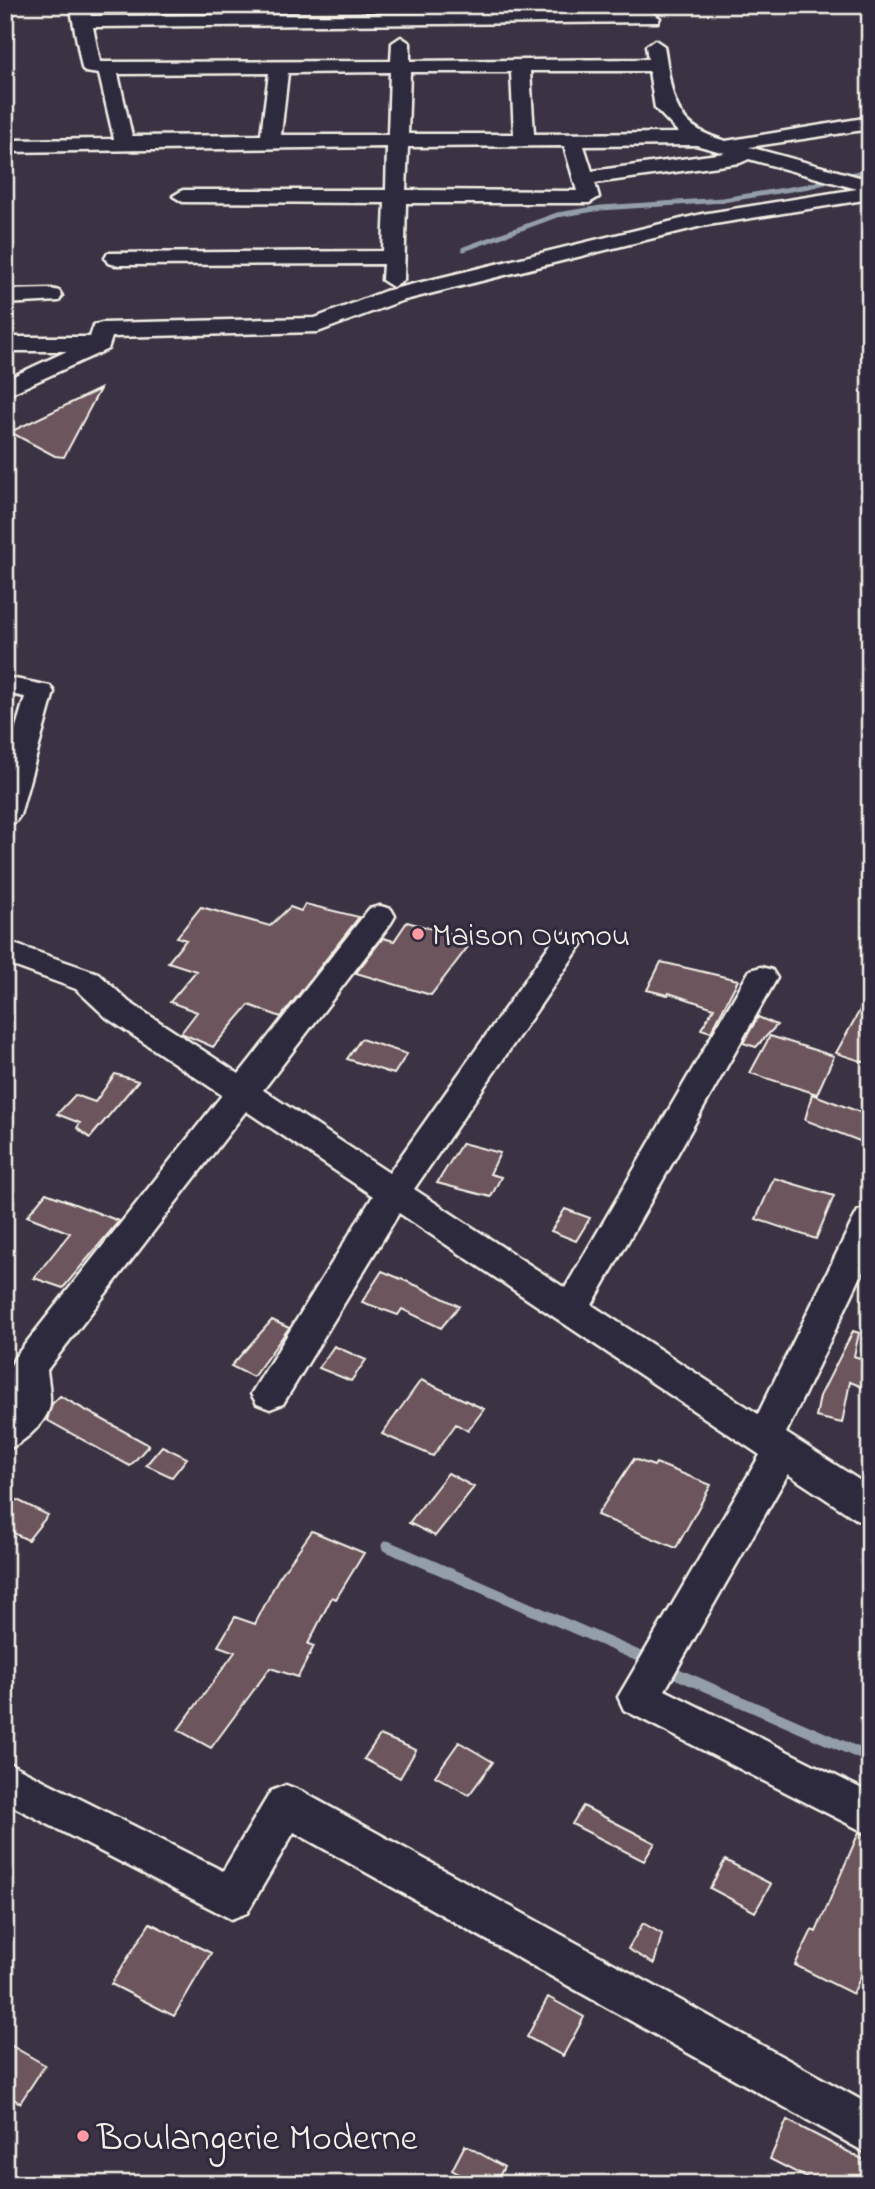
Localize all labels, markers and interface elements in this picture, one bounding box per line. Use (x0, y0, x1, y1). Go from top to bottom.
place label: Maison Oumou (432, 914, 630, 961)
marker: Maison Oumou (410, 926, 426, 942)
place label: Boulangerie Moderne (96, 2112, 419, 2168)
marker: Boulangerie Moderne (75, 2128, 91, 2144)

